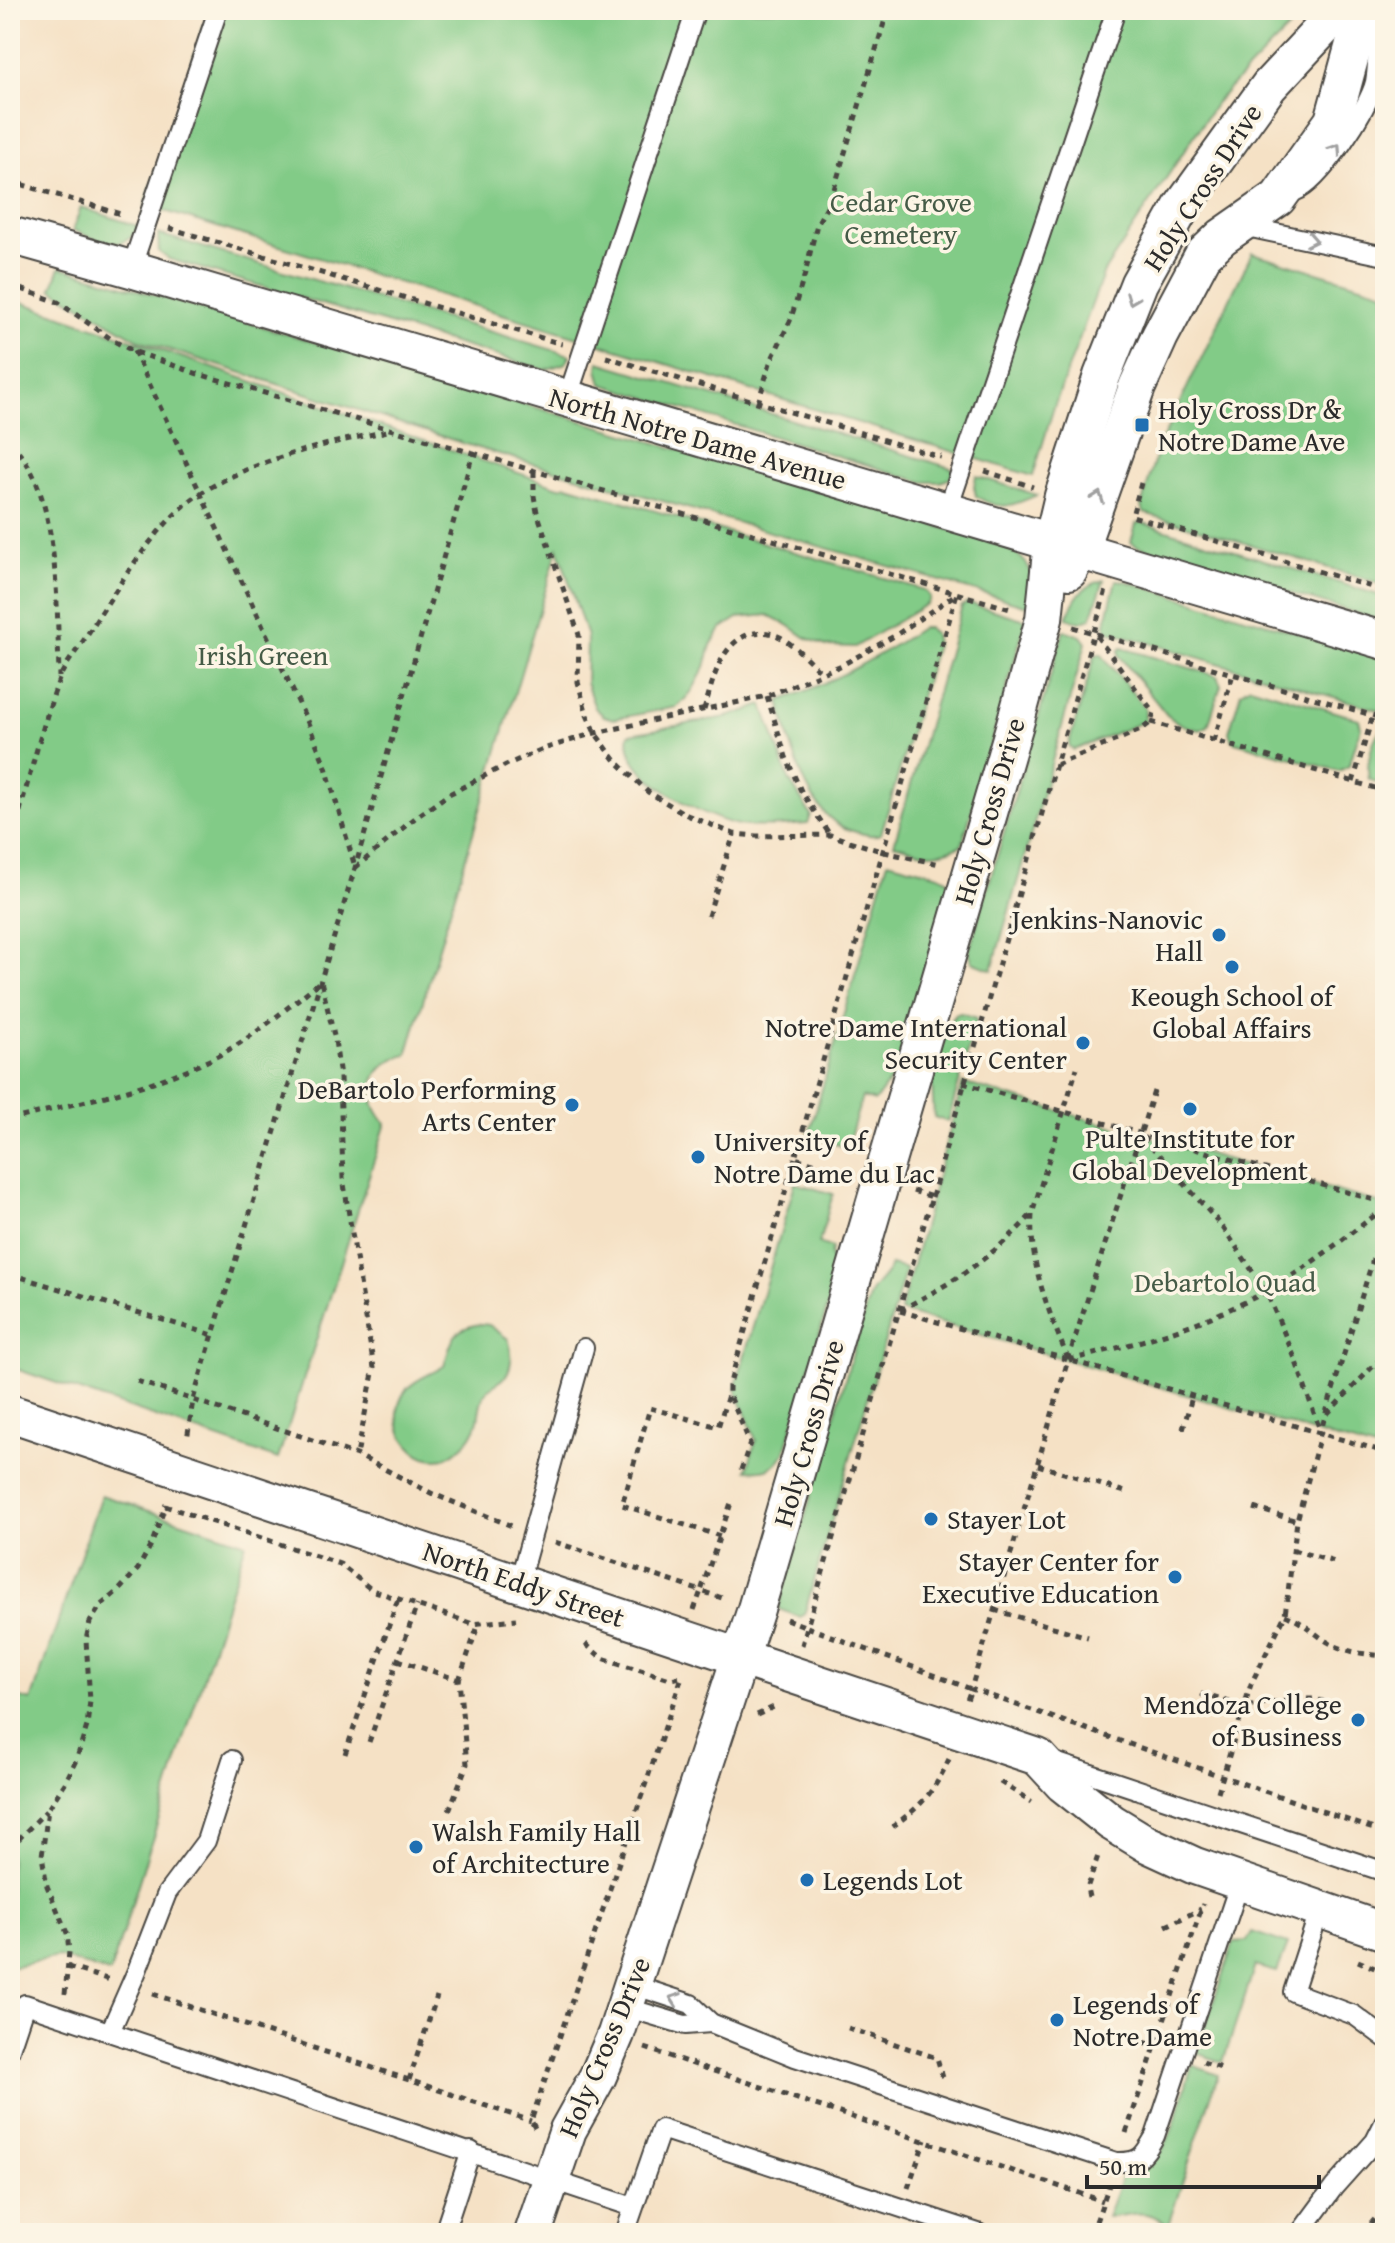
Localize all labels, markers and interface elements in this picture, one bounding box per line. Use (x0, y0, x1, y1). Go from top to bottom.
street label: Holy Cross Drive (1132, 95, 1271, 279)
one-way arrow (1326, 144, 1341, 158)
park label: Cedar Grove Cemetery (830, 181, 972, 254)
one-way arrow (1305, 231, 1318, 248)
one-way arrow (1125, 291, 1142, 305)
street label: North Notre Dame Avenue (545, 375, 851, 500)
place label: Holy Cross Dr & Notre Dame Ave (1158, 388, 1345, 461)
marker: Holy Cross Dr & Notre Dame Ave (1133, 416, 1151, 434)
one-way arrow (1088, 490, 1105, 504)
park label: Irish Green (198, 634, 329, 675)
street label: Holy Cross Drive (942, 713, 1035, 909)
place label: Jenkins-Nanovic Hall (1009, 898, 1203, 971)
marker: Jenkins-Nanovic Hall (1210, 926, 1228, 944)
marker: Keough School of Global Affairs (1223, 958, 1241, 976)
place label: Keough School of Global Affairs (1131, 975, 1336, 1048)
place label: Notre Dame International Security Center (765, 1006, 1067, 1079)
marker: Notre Dame International Security Center (1074, 1034, 1092, 1052)
place label: DeBartolo Performing Arts Center (298, 1068, 556, 1141)
marker: DeBartolo Performing Arts Center (563, 1096, 581, 1114)
marker: Pulte Institute for Global Development (1181, 1100, 1199, 1118)
place label: Pulte Institute for Global Development (1072, 1117, 1308, 1190)
place label: University of Notre Dame du Lac (714, 1120, 935, 1193)
marker: University of Notre Dame du Lac (689, 1148, 707, 1166)
park label: Debartolo Quad (1134, 1261, 1316, 1302)
street label: Holy Cross Drive (761, 1335, 854, 1531)
place label: Stayer Lot (947, 1498, 1066, 1539)
marker: Stayer Lot (922, 1510, 940, 1528)
street label: North Eddy Street (418, 1530, 631, 1637)
place label: Stayer Center for Executive Education (922, 1540, 1159, 1613)
marker: Stayer Center for Executive Education (1166, 1568, 1184, 1586)
place label: Mendoza College of Business (1144, 1683, 1342, 1756)
marker: Mendoza College of Business (1349, 1711, 1367, 1729)
place label: Walsh Family Hall of Architecture (432, 1810, 641, 1883)
marker: Walsh Family Hall of Architecture (407, 1838, 425, 1856)
place label: Legends Lot (823, 1859, 963, 1900)
marker: Legends Lot (798, 1871, 816, 1889)
street label: Holy Cross Drive (547, 1950, 660, 2143)
place label: Legends of Notre Dame (1073, 1983, 1212, 2056)
one-way arrow (669, 1992, 683, 2008)
marker: Legends of Notre Dame (1048, 2011, 1066, 2029)
scale bar (1087, 2139, 1319, 2189)
text: 50 m (1099, 2149, 1147, 2184)

